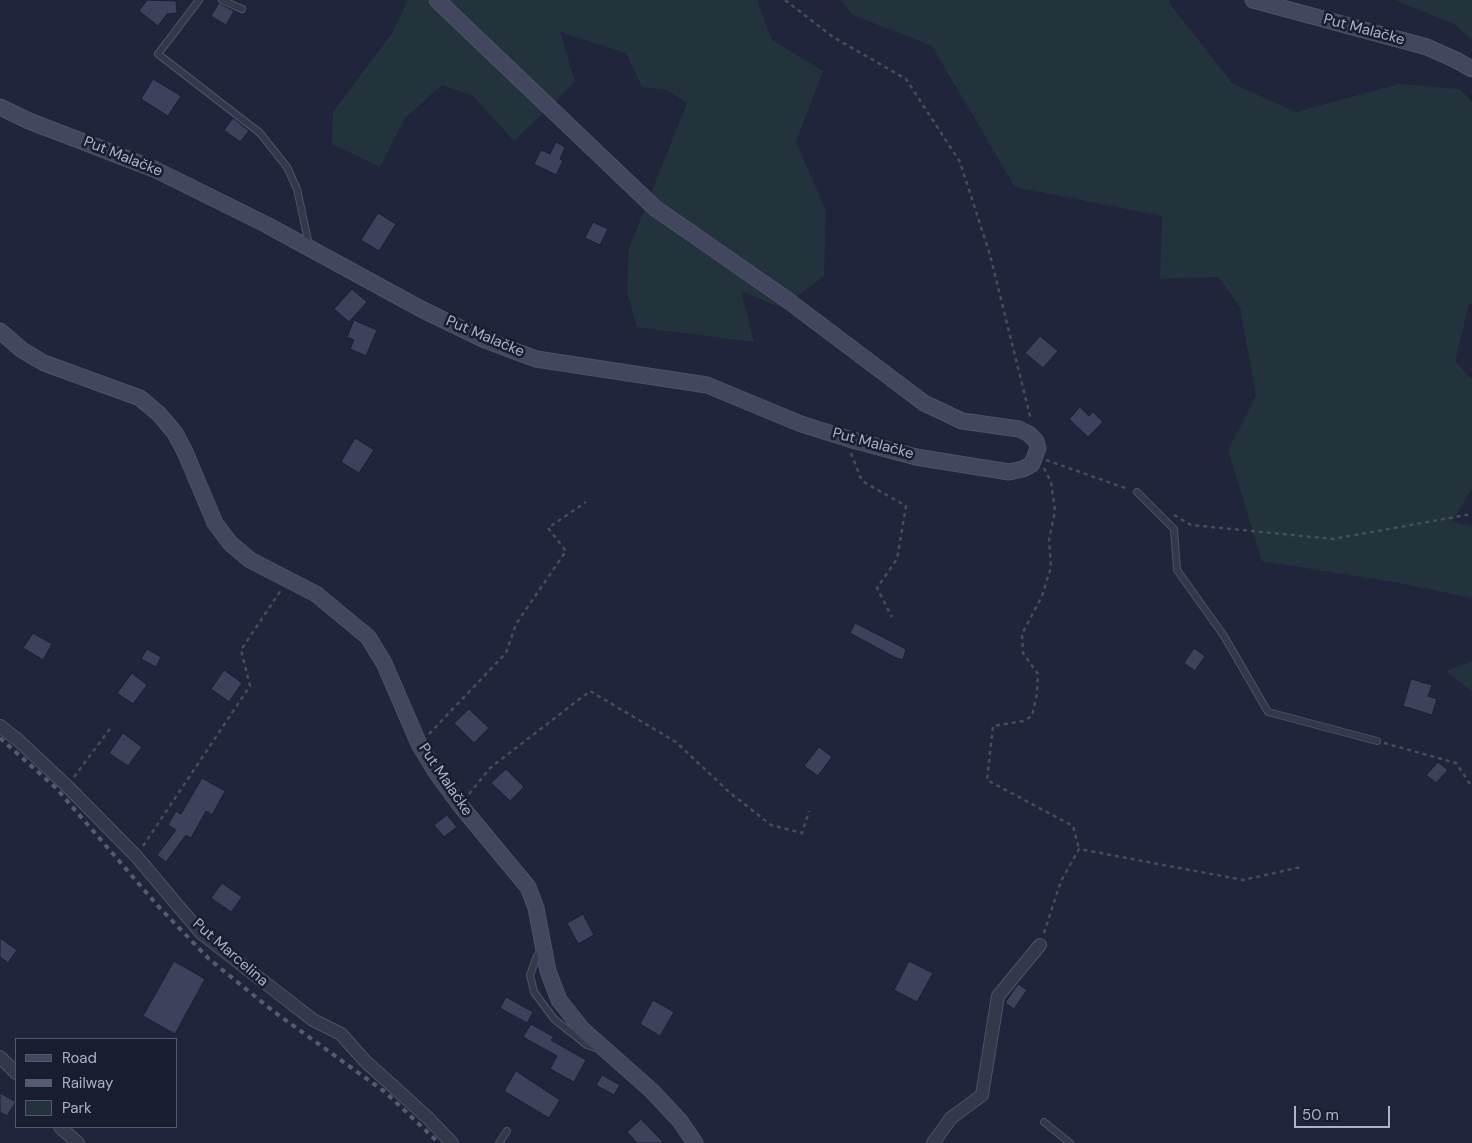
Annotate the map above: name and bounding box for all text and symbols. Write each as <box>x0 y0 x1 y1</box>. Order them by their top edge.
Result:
street label: Put Malačke <box>1321 10 1407 50</box>
street label: Put Malačke <box>81 133 165 181</box>
street label: Put Malačke <box>443 312 527 362</box>
street label: Put Malačke <box>830 424 916 464</box>
street label: Put Malačke <box>414 740 476 820</box>
street label: Put Marcelina <box>189 915 271 991</box>
legend <box>15 1038 178 1128</box>
text: Road <box>62 1048 97 1068</box>
text: Railway <box>62 1073 113 1093</box>
scale bar <box>1297 1096 1393 1128</box>
text: Park <box>62 1098 92 1118</box>
text: 50 m <box>1302 1105 1339 1125</box>

